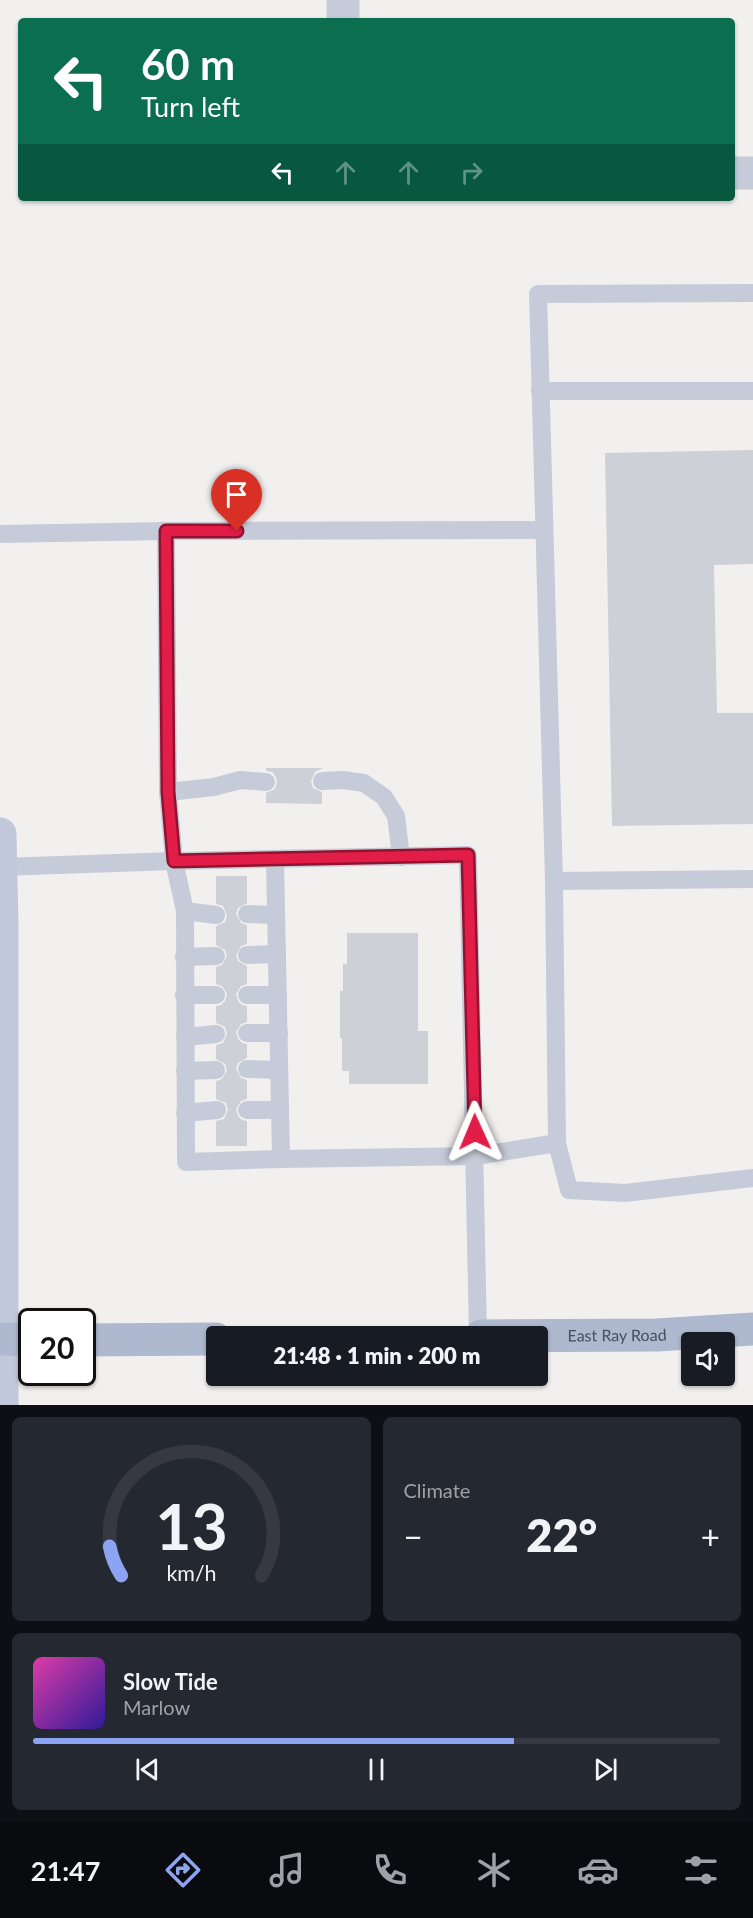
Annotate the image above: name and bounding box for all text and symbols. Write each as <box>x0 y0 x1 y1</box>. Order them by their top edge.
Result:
text: 60 m <box>141 39 235 89</box>
icon: left <box>42 42 120 120</box>
text: Turn left <box>141 90 240 123</box>
icon: left <box>266 156 299 189</box>
icon: ahead <box>329 156 362 189</box>
icon: ahead <box>392 156 425 189</box>
icon: right <box>455 156 488 189</box>
pin <box>211 469 262 531</box>
icon: arrive <box>220 478 253 511</box>
position arrow <box>443 1100 507 1164</box>
speed limit sign: 20 <box>18 1308 96 1386</box>
street label: East Ray Road <box>567 1324 667 1345</box>
map controls <box>681 1332 735 1386</box>
button: sound <box>681 1332 735 1386</box>
text: 21:48 · 1 min · 200 m <box>274 1342 480 1369</box>
text: Climate <box>404 1478 470 1502</box>
text: 13 <box>155 1488 227 1563</box>
text: 22° <box>526 1508 597 1562</box>
text: − <box>404 1516 423 1556</box>
text: + <box>701 1516 720 1556</box>
text: km/h <box>166 1560 216 1586</box>
text: Slow Tide <box>123 1668 218 1695</box>
text: Marlow <box>123 1695 190 1719</box>
icon: previous <box>131 1753 164 1786</box>
icon: pause <box>360 1753 393 1786</box>
icon: next <box>589 1753 622 1786</box>
icon: directions <box>162 1849 204 1891</box>
icon: music <box>266 1849 308 1891</box>
icon: phone <box>369 1849 411 1891</box>
icon: climate <box>473 1849 515 1891</box>
icon: car <box>577 1849 619 1891</box>
icon: filters <box>680 1849 722 1891</box>
text: 21:47 <box>31 1854 100 1887</box>

